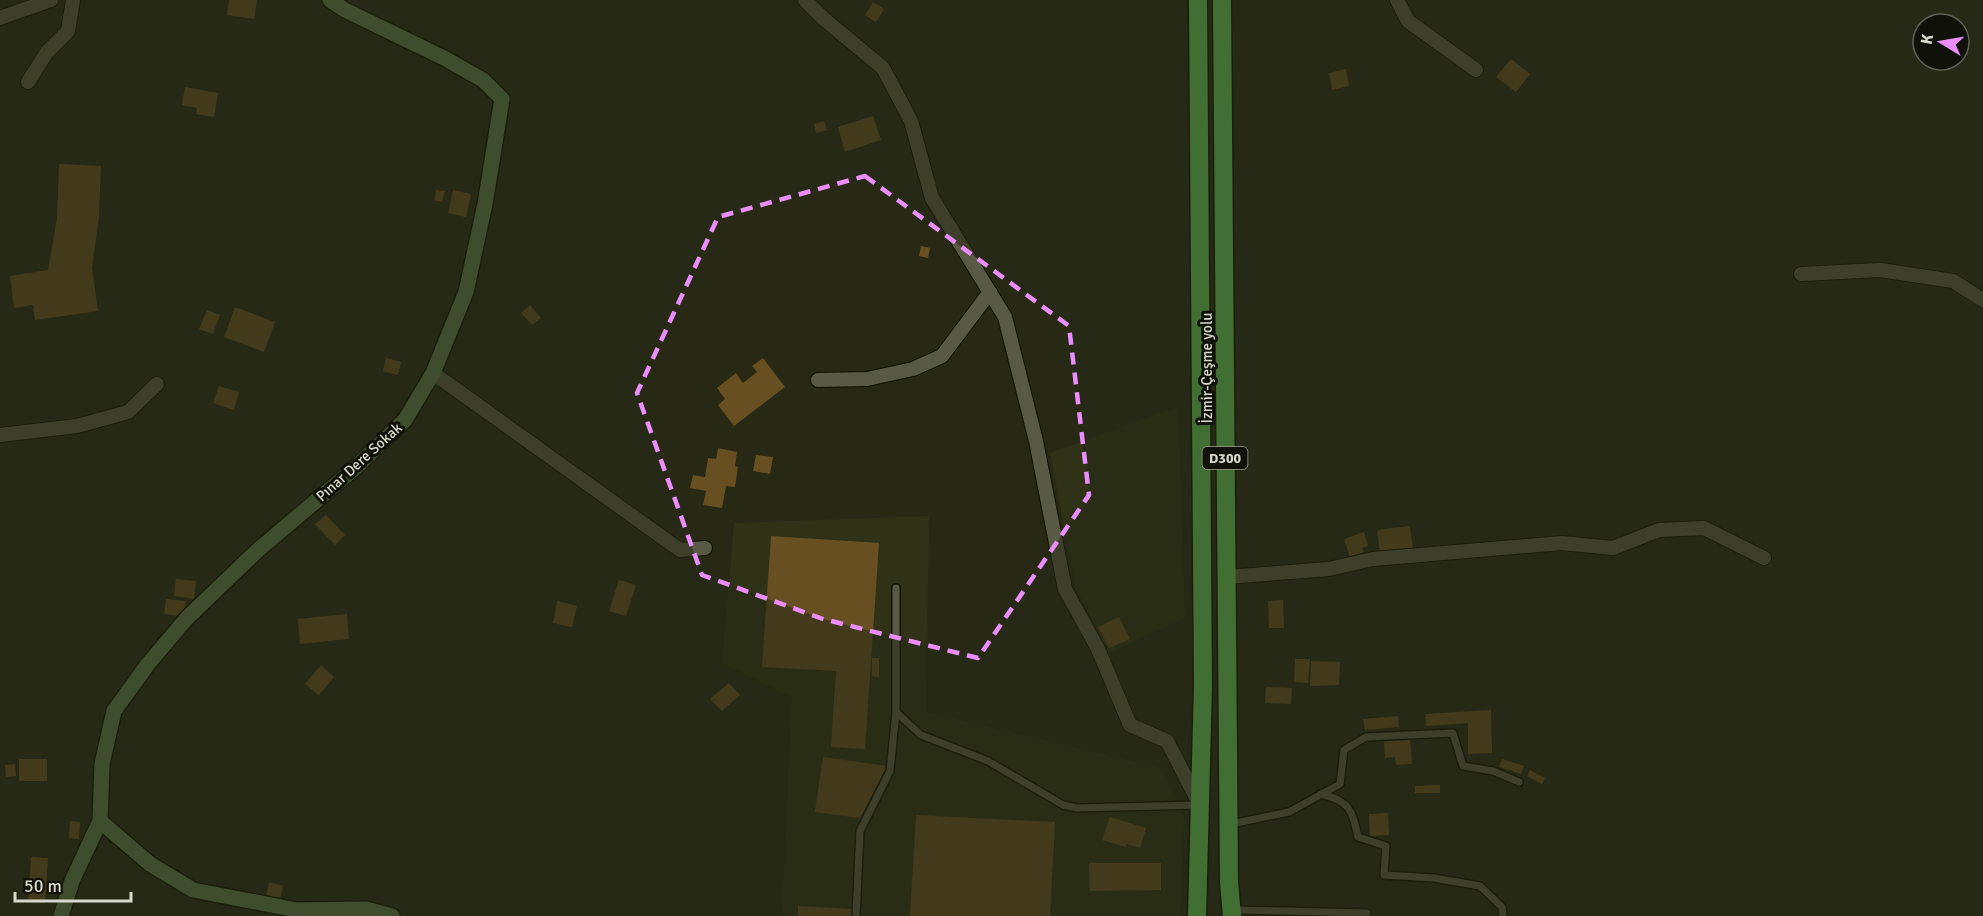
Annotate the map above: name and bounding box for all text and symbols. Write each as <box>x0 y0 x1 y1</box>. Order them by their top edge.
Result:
north arrow <box>1911 12 1971 72</box>
text: K <box>1916 32 1938 46</box>
street label: İzmir-Çeşme yolu <box>1198 313 1216 423</box>
street label: Pınar Dere Sokak <box>312 418 406 505</box>
road number: D300 <box>1202 447 1248 469</box>
scale bar <box>15 865 130 903</box>
text: 50 m <box>24 875 62 897</box>

